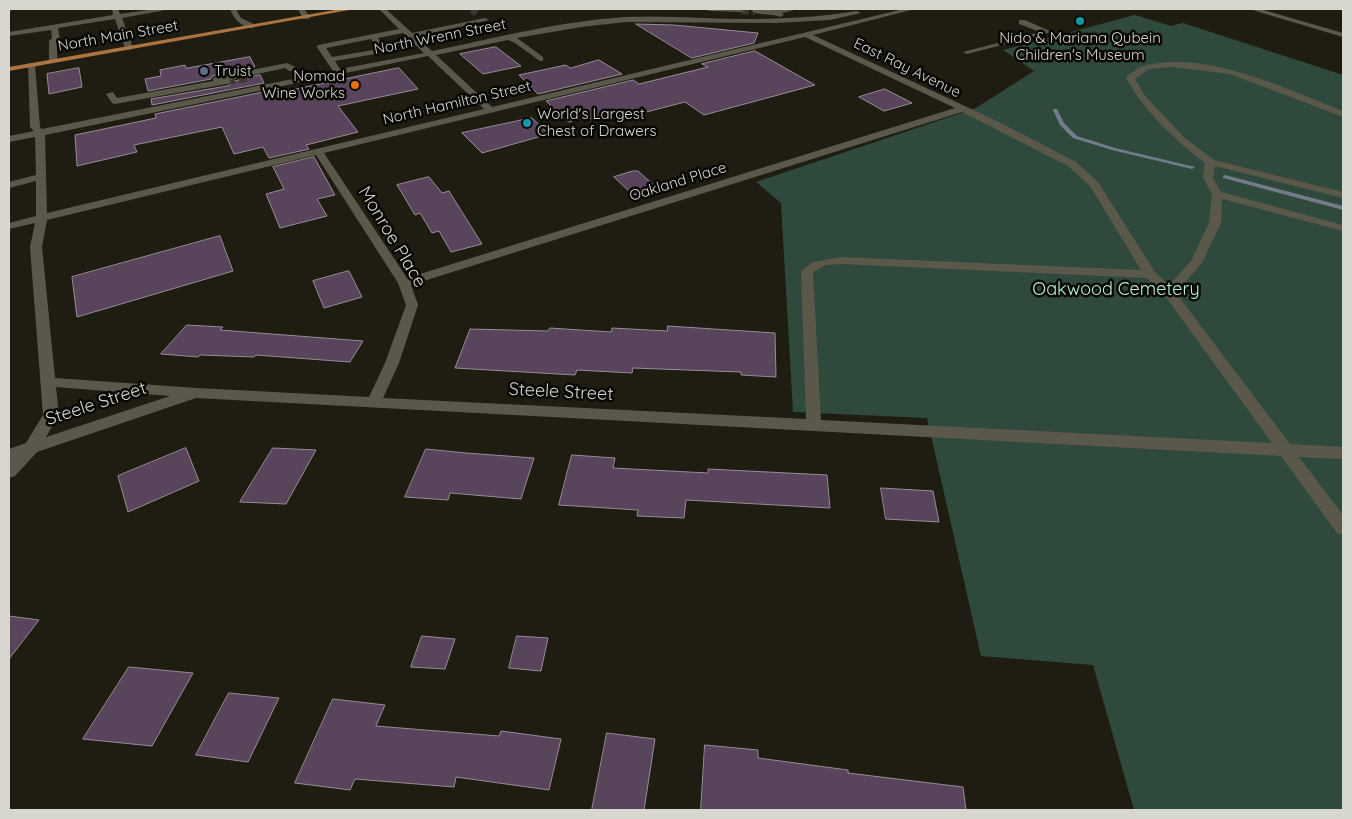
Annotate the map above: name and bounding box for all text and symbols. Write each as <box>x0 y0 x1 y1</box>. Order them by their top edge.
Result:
street label: North Wrenn Street <box>372 15 508 59</box>
marker: Nido & Mariana Qubein Children's Museum <box>1074 15 1086 27</box>
street label: North Main Street <box>56 17 180 55</box>
place label: Nido & Mariana Qubein Children's Museum <box>999 29 1161 64</box>
street label: East Ray Avenue <box>851 34 963 102</box>
place label: Truist <box>214 62 252 80</box>
marker: Truist <box>198 65 210 77</box>
place label: Nomad Wine Works <box>262 67 345 102</box>
street label: North Hamilton Street <box>381 77 533 129</box>
marker: Nomad Wine Works <box>349 79 361 91</box>
place label: World's Largest Chest of Drawers <box>537 105 657 140</box>
marker: World's Largest Chest of Drawers <box>521 117 533 129</box>
street label: Oakland Place <box>627 159 729 205</box>
street label: Monroe Place <box>353 183 431 291</box>
park label: Oakwood Cemetery <box>1032 279 1200 301</box>
street label: Steele Street <box>43 378 149 430</box>
street label: Steele Street <box>508 378 614 406</box>

